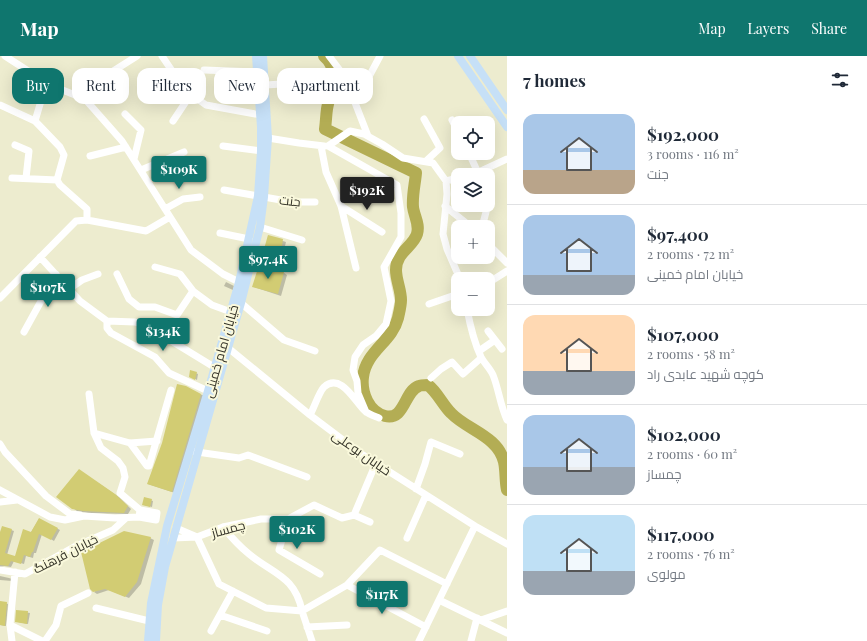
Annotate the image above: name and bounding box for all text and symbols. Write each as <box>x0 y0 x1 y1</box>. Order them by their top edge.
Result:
text: Map <box>20 15 59 41</box>
text: Map <box>698 19 726 38</box>
text: Layers <box>748 19 789 38</box>
text: Share <box>811 19 847 38</box>
chip: Buy <box>12 68 64 104</box>
chip: Rent <box>72 68 129 104</box>
chip: Filters <box>137 68 206 104</box>
chip: New <box>214 68 269 104</box>
chip: Apartment <box>277 68 373 104</box>
text: 7 homes <box>523 69 586 91</box>
icon: filters <box>829 69 851 91</box>
map controls <box>451 116 495 316</box>
button: locate <box>451 116 495 160</box>
text: $192,000 <box>647 123 719 145</box>
icon: home <box>555 130 603 178</box>
text: 3 rooms · 116 m² <box>647 145 739 162</box>
pin: $109K <box>151 156 207 190</box>
text: $109K <box>160 160 198 177</box>
text: جنت <box>647 165 669 182</box>
button: layers <box>451 168 495 212</box>
pin: $192K <box>339 177 395 211</box>
text: $192K <box>349 181 385 198</box>
street label: جنت <box>278 190 302 210</box>
button: + <box>451 220 495 264</box>
text: $97,400 <box>647 223 709 245</box>
icon: home <box>555 231 603 279</box>
text: 2 rooms · 72 m² <box>647 245 734 262</box>
pin: $97.4K <box>235 246 301 280</box>
text: $97.4K <box>248 250 288 267</box>
text: خیابان امام خمینی <box>647 265 743 282</box>
button: − <box>451 272 495 316</box>
pin: $107K <box>20 274 76 308</box>
text: $107K <box>30 278 66 295</box>
street label: خیابان امام خمینی <box>199 302 243 400</box>
pin: $134K <box>135 318 191 352</box>
text: $134K <box>146 322 180 339</box>
text: $107,000 <box>647 323 719 345</box>
icon: home <box>555 331 603 379</box>
text: 2 rooms · 58 m² <box>647 345 735 362</box>
text: کوچه شهید عابدی راد <box>647 365 764 382</box>
text: $102,000 <box>647 423 721 445</box>
street label: خیابان بوعلی <box>329 425 395 479</box>
icon: home <box>555 431 603 479</box>
text: 2 rooms · 60 m² <box>647 445 737 462</box>
text: چمساز <box>647 465 681 482</box>
street label: چمساز <box>208 515 247 543</box>
pin: $102K <box>269 516 325 550</box>
text: $102K <box>279 520 315 537</box>
text: $117,000 <box>647 523 714 545</box>
street label: خیابان فرهنگ <box>30 529 100 577</box>
icon: home <box>555 531 603 579</box>
text: 2 rooms · 76 m² <box>647 545 735 562</box>
text: مولوی <box>647 565 686 582</box>
pin: $117K <box>354 581 410 615</box>
text: $117K <box>366 585 398 602</box>

